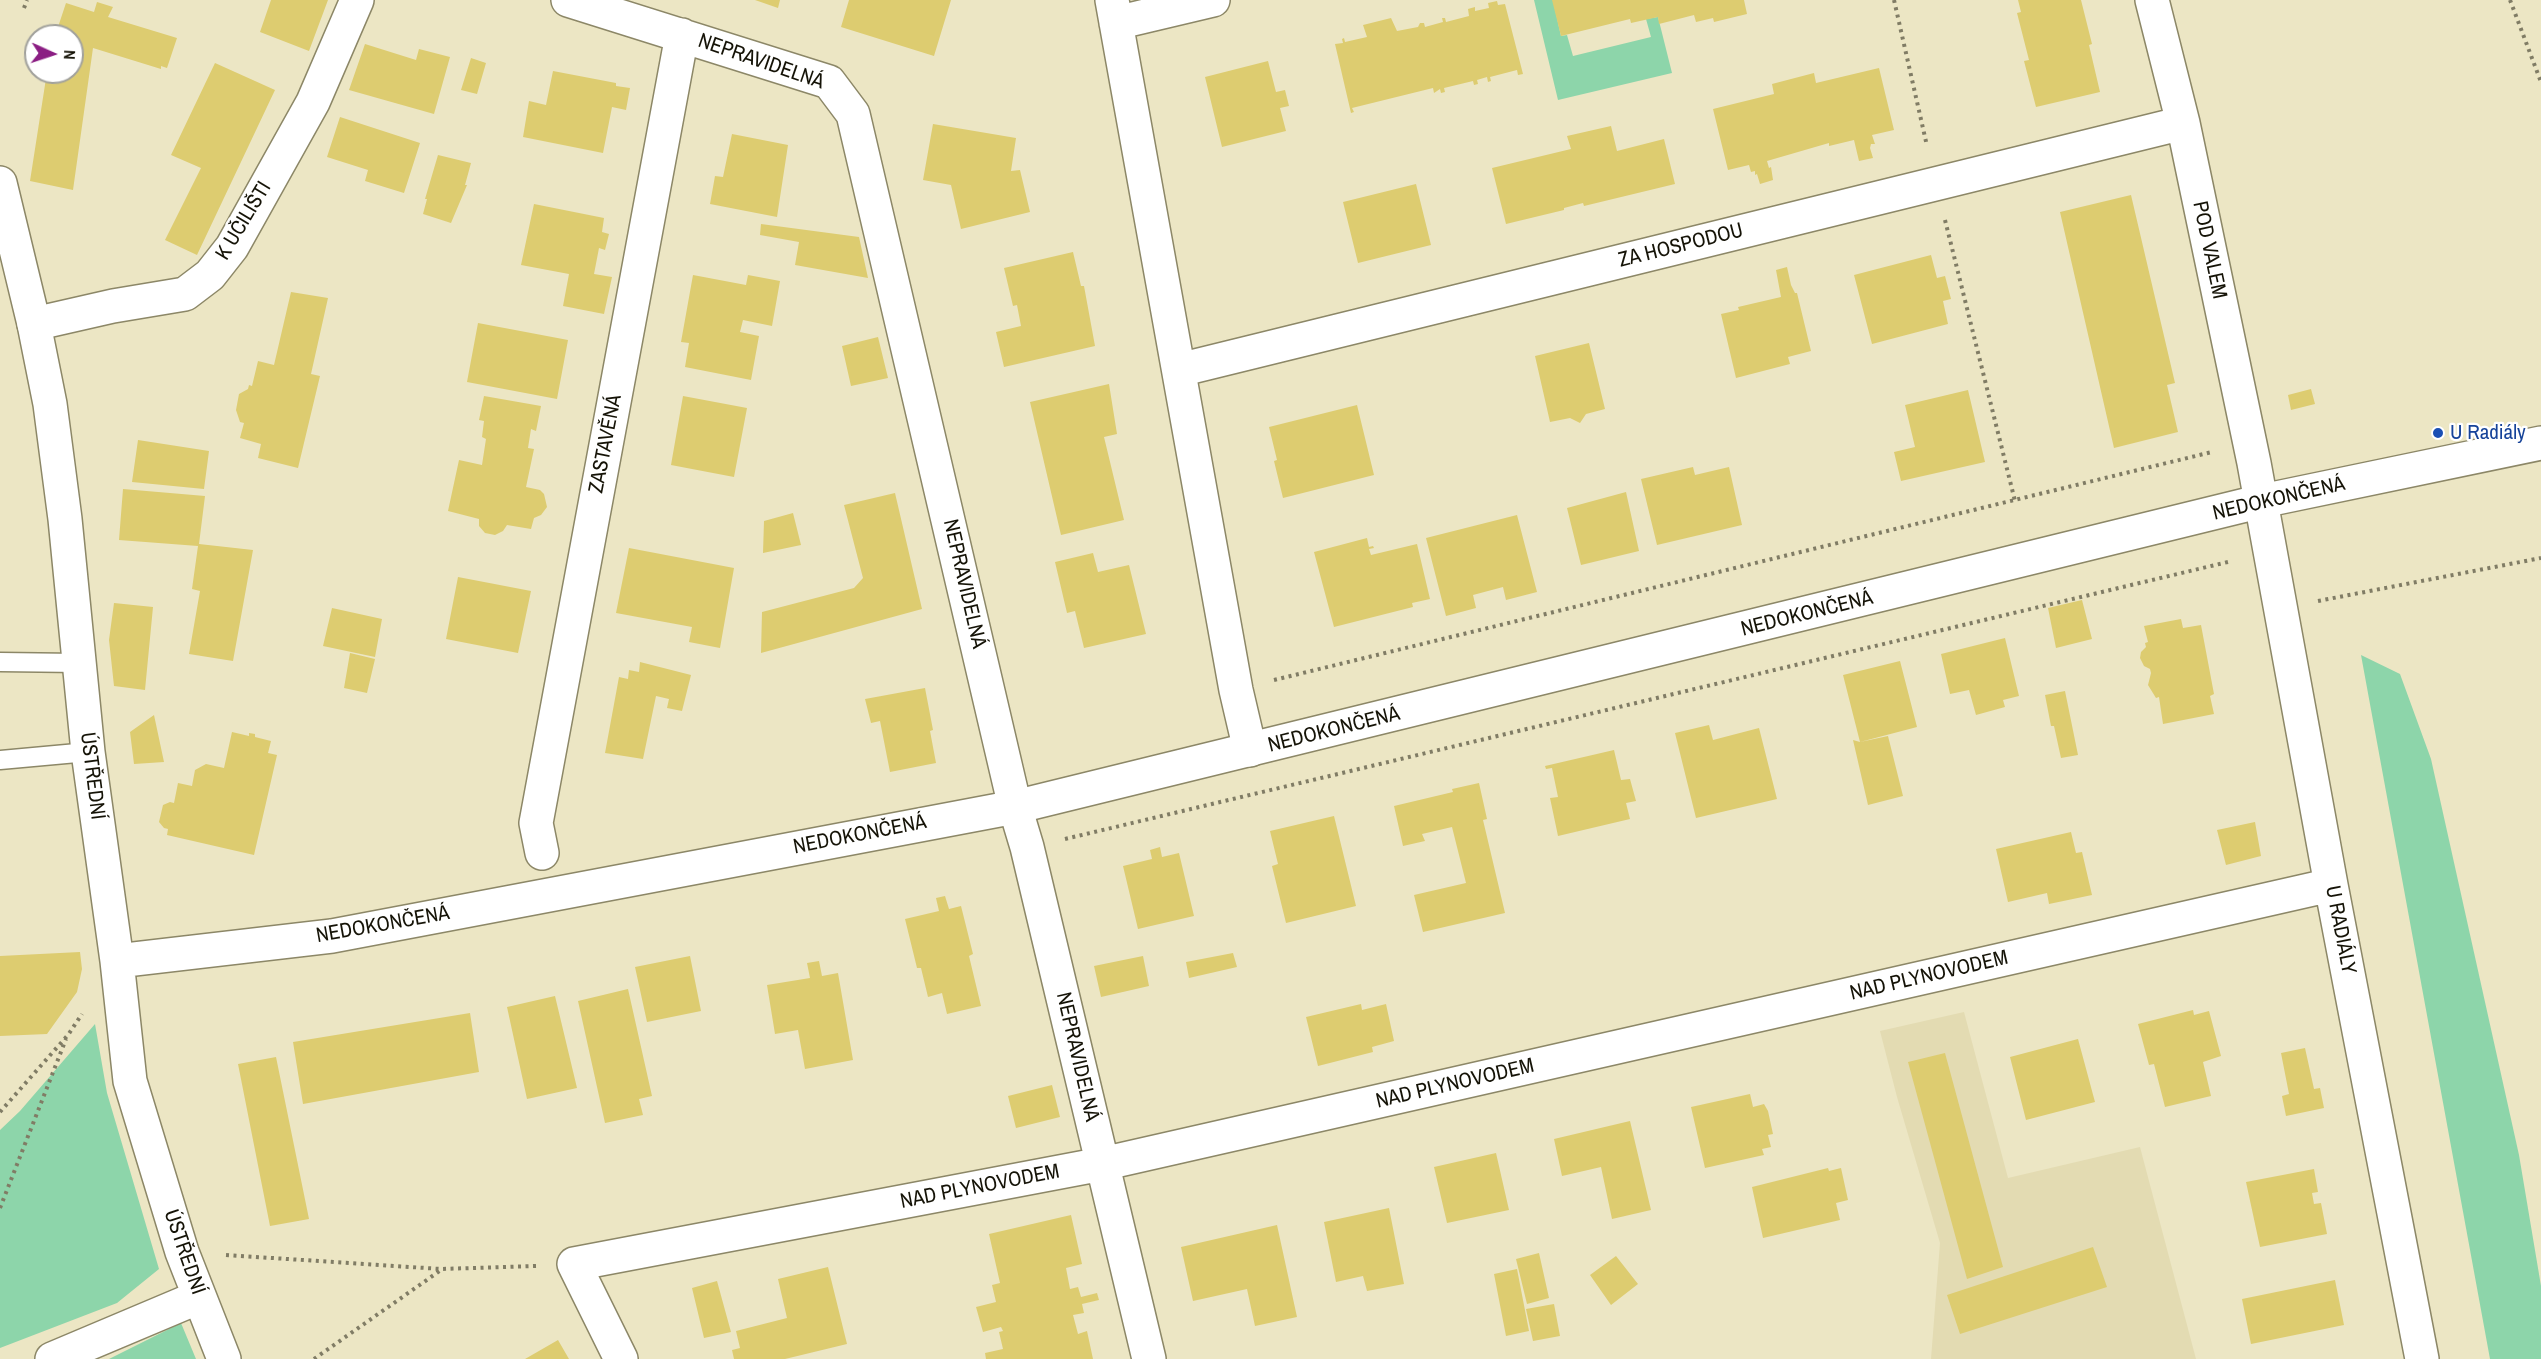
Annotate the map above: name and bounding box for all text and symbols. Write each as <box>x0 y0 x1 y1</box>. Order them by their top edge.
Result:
north arrow <box>24 24 84 84</box>
street label: NEPRAVIDELNÁ <box>695 29 827 95</box>
text: N <box>59 50 81 60</box>
street label: K UČILIŠTI <box>211 177 277 265</box>
street label: POD VALEM <box>2186 199 2232 301</box>
street label: ZA HOSPODOU <box>1616 218 1746 274</box>
street label: ZASTAVĚNÁ <box>584 393 628 495</box>
place label: U Radiály <box>2450 420 2526 446</box>
marker: U Radiály <box>2431 426 2445 440</box>
street label: NEDOKONČENÁ <box>2210 472 2348 526</box>
street label: NEPRAVIDELNÁ <box>937 517 991 651</box>
street label: NEDOKONČENÁ <box>1739 585 1875 643</box>
street label: NEDOKONČENÁ <box>1266 701 1402 759</box>
street label: ÚSTŘEDNÍ <box>74 731 110 821</box>
street label: NEDOKONČENÁ <box>791 810 929 860</box>
street label: U RADIÁLY <box>2319 884 2361 976</box>
street label: NEDOKONČENÁ <box>314 901 452 949</box>
street label: NAD PLYNOVODEM <box>1848 946 2010 1006</box>
street label: NEPRAVIDELNÁ <box>1050 990 1104 1124</box>
street label: NAD PLYNOVODEM <box>1374 1054 1536 1114</box>
street label: NAD PLYNOVODEM <box>898 1159 1062 1215</box>
street label: ÚSTŘEDNÍ <box>158 1206 210 1298</box>

